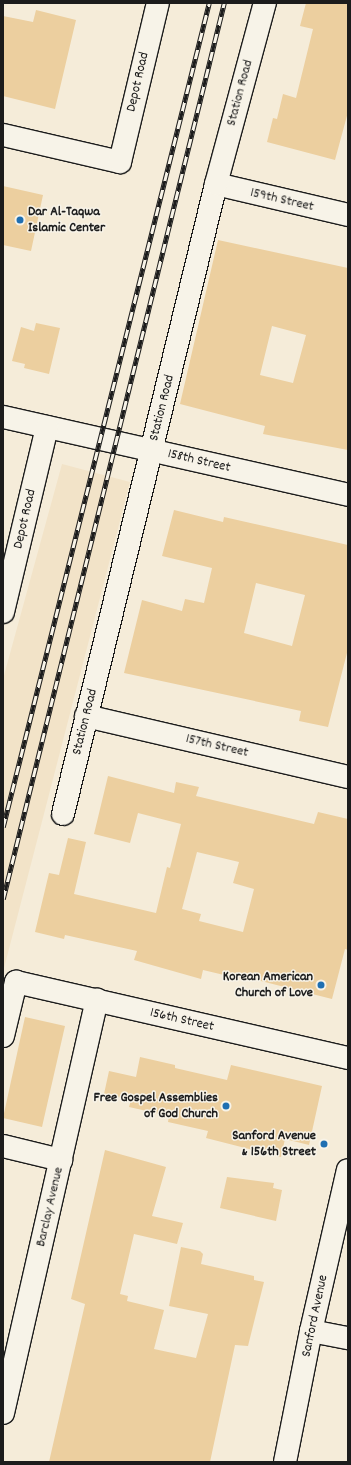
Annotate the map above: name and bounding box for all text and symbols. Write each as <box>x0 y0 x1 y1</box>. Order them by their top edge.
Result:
street label: Depot Road <box>123 51 153 113</box>
street label: Station Road <box>223 58 257 128</box>
street label: 159th Street <box>249 185 315 215</box>
place label: Dar Al-Taqwa Islamic Center <box>28 204 105 236</box>
marker: Dar Al-Taqwa Islamic Center <box>15 215 25 225</box>
street label: Station Road <box>146 373 178 443</box>
street label: 158th Street <box>166 446 232 476</box>
street label: Depot Road <box>10 488 40 550</box>
street label: Station Road <box>69 687 101 757</box>
street label: 157th Street <box>184 731 250 761</box>
place label: Korean American Church of Love <box>223 969 313 1002</box>
marker: Korean American Church of Love <box>316 980 326 990</box>
street label: 156th Street <box>148 1004 216 1036</box>
place label: Free Gospel Assemblies of God Church <box>93 1090 218 1122</box>
marker: Free Gospel Assemblies of God Church <box>221 1101 231 1111</box>
place label: Sanford Avenue & 156th Street <box>232 1128 316 1160</box>
marker: Sanford Avenue & 156th Street <box>319 1139 329 1149</box>
street label: Barclay Avenue <box>33 1166 67 1248</box>
street label: Sanford Avenue <box>298 1273 332 1359</box>

